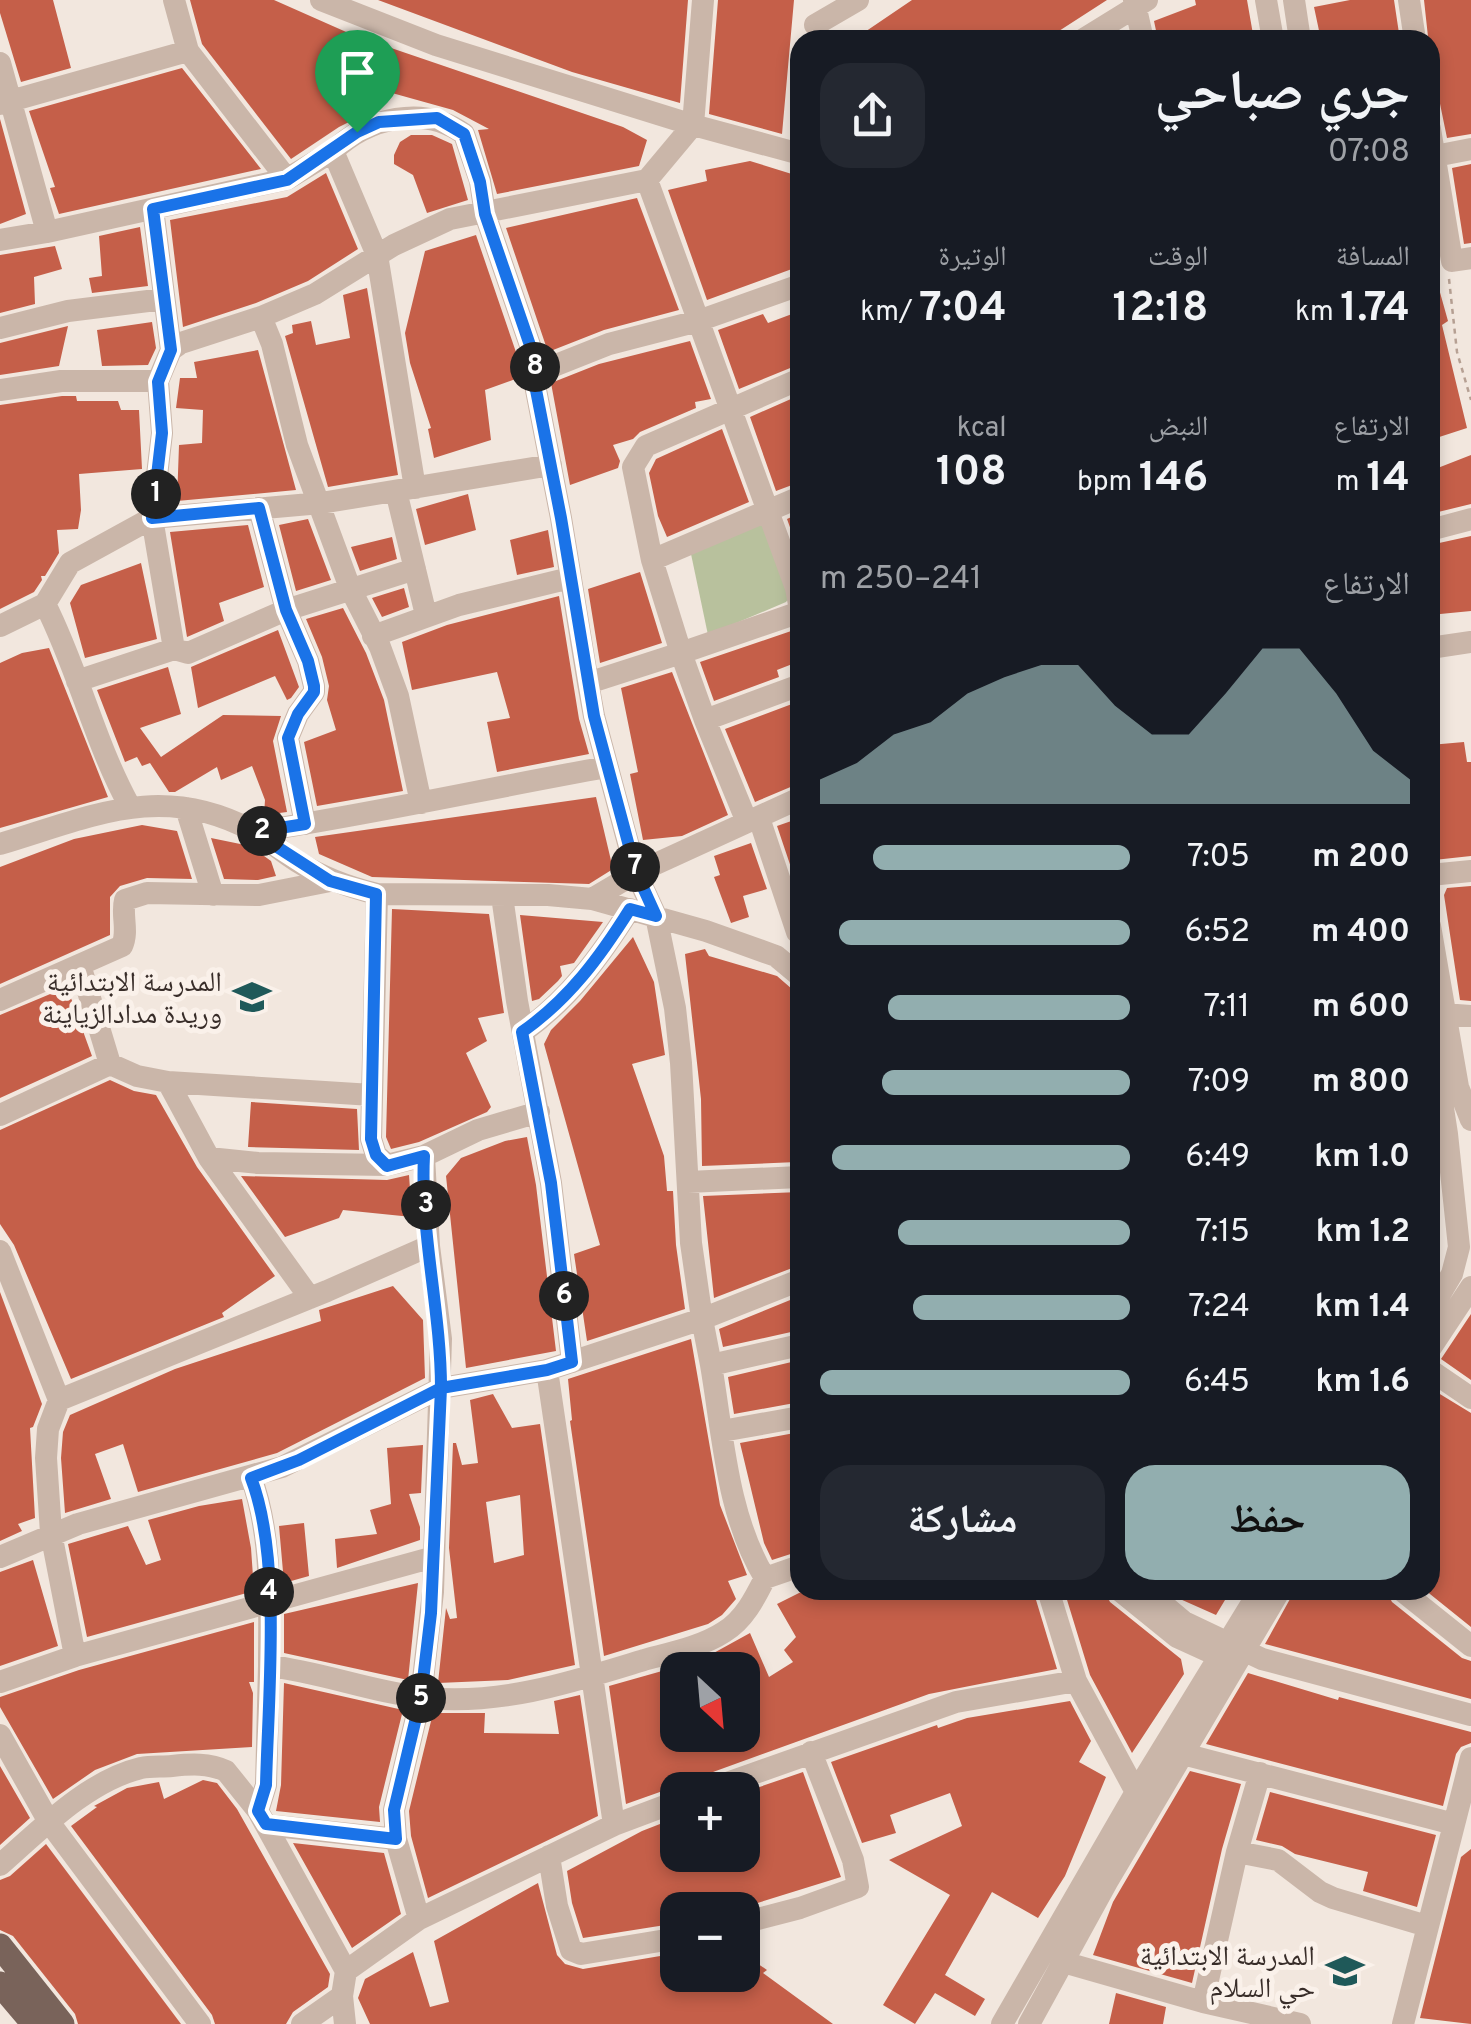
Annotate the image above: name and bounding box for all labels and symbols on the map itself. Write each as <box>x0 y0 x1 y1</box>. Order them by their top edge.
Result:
pin <box>315 30 400 133</box>
pin: 8 <box>510 342 560 392</box>
pin: 1 <box>131 469 181 519</box>
pin: 2 <box>237 806 287 856</box>
pin: 7 <box>610 842 660 892</box>
place label: المدرسة الابتدائية وريدة مدادالزياينة <box>42 966 222 1034</box>
school or university icon: المدرسة الابتدائية وريدة مدادالزياينة <box>231 976 273 1018</box>
pin: 3 <box>401 1180 451 1230</box>
pin: 6 <box>539 1271 589 1321</box>
pin: 4 <box>244 1567 294 1617</box>
north arrow <box>660 1652 760 1752</box>
pin: 5 <box>396 1673 446 1723</box>
place label: المدرسة الابتدائية حي السلام <box>1140 1940 1315 2010</box>
school or university icon: المدرسة الابتدائية حي السلام <box>1324 1950 1366 1992</box>

